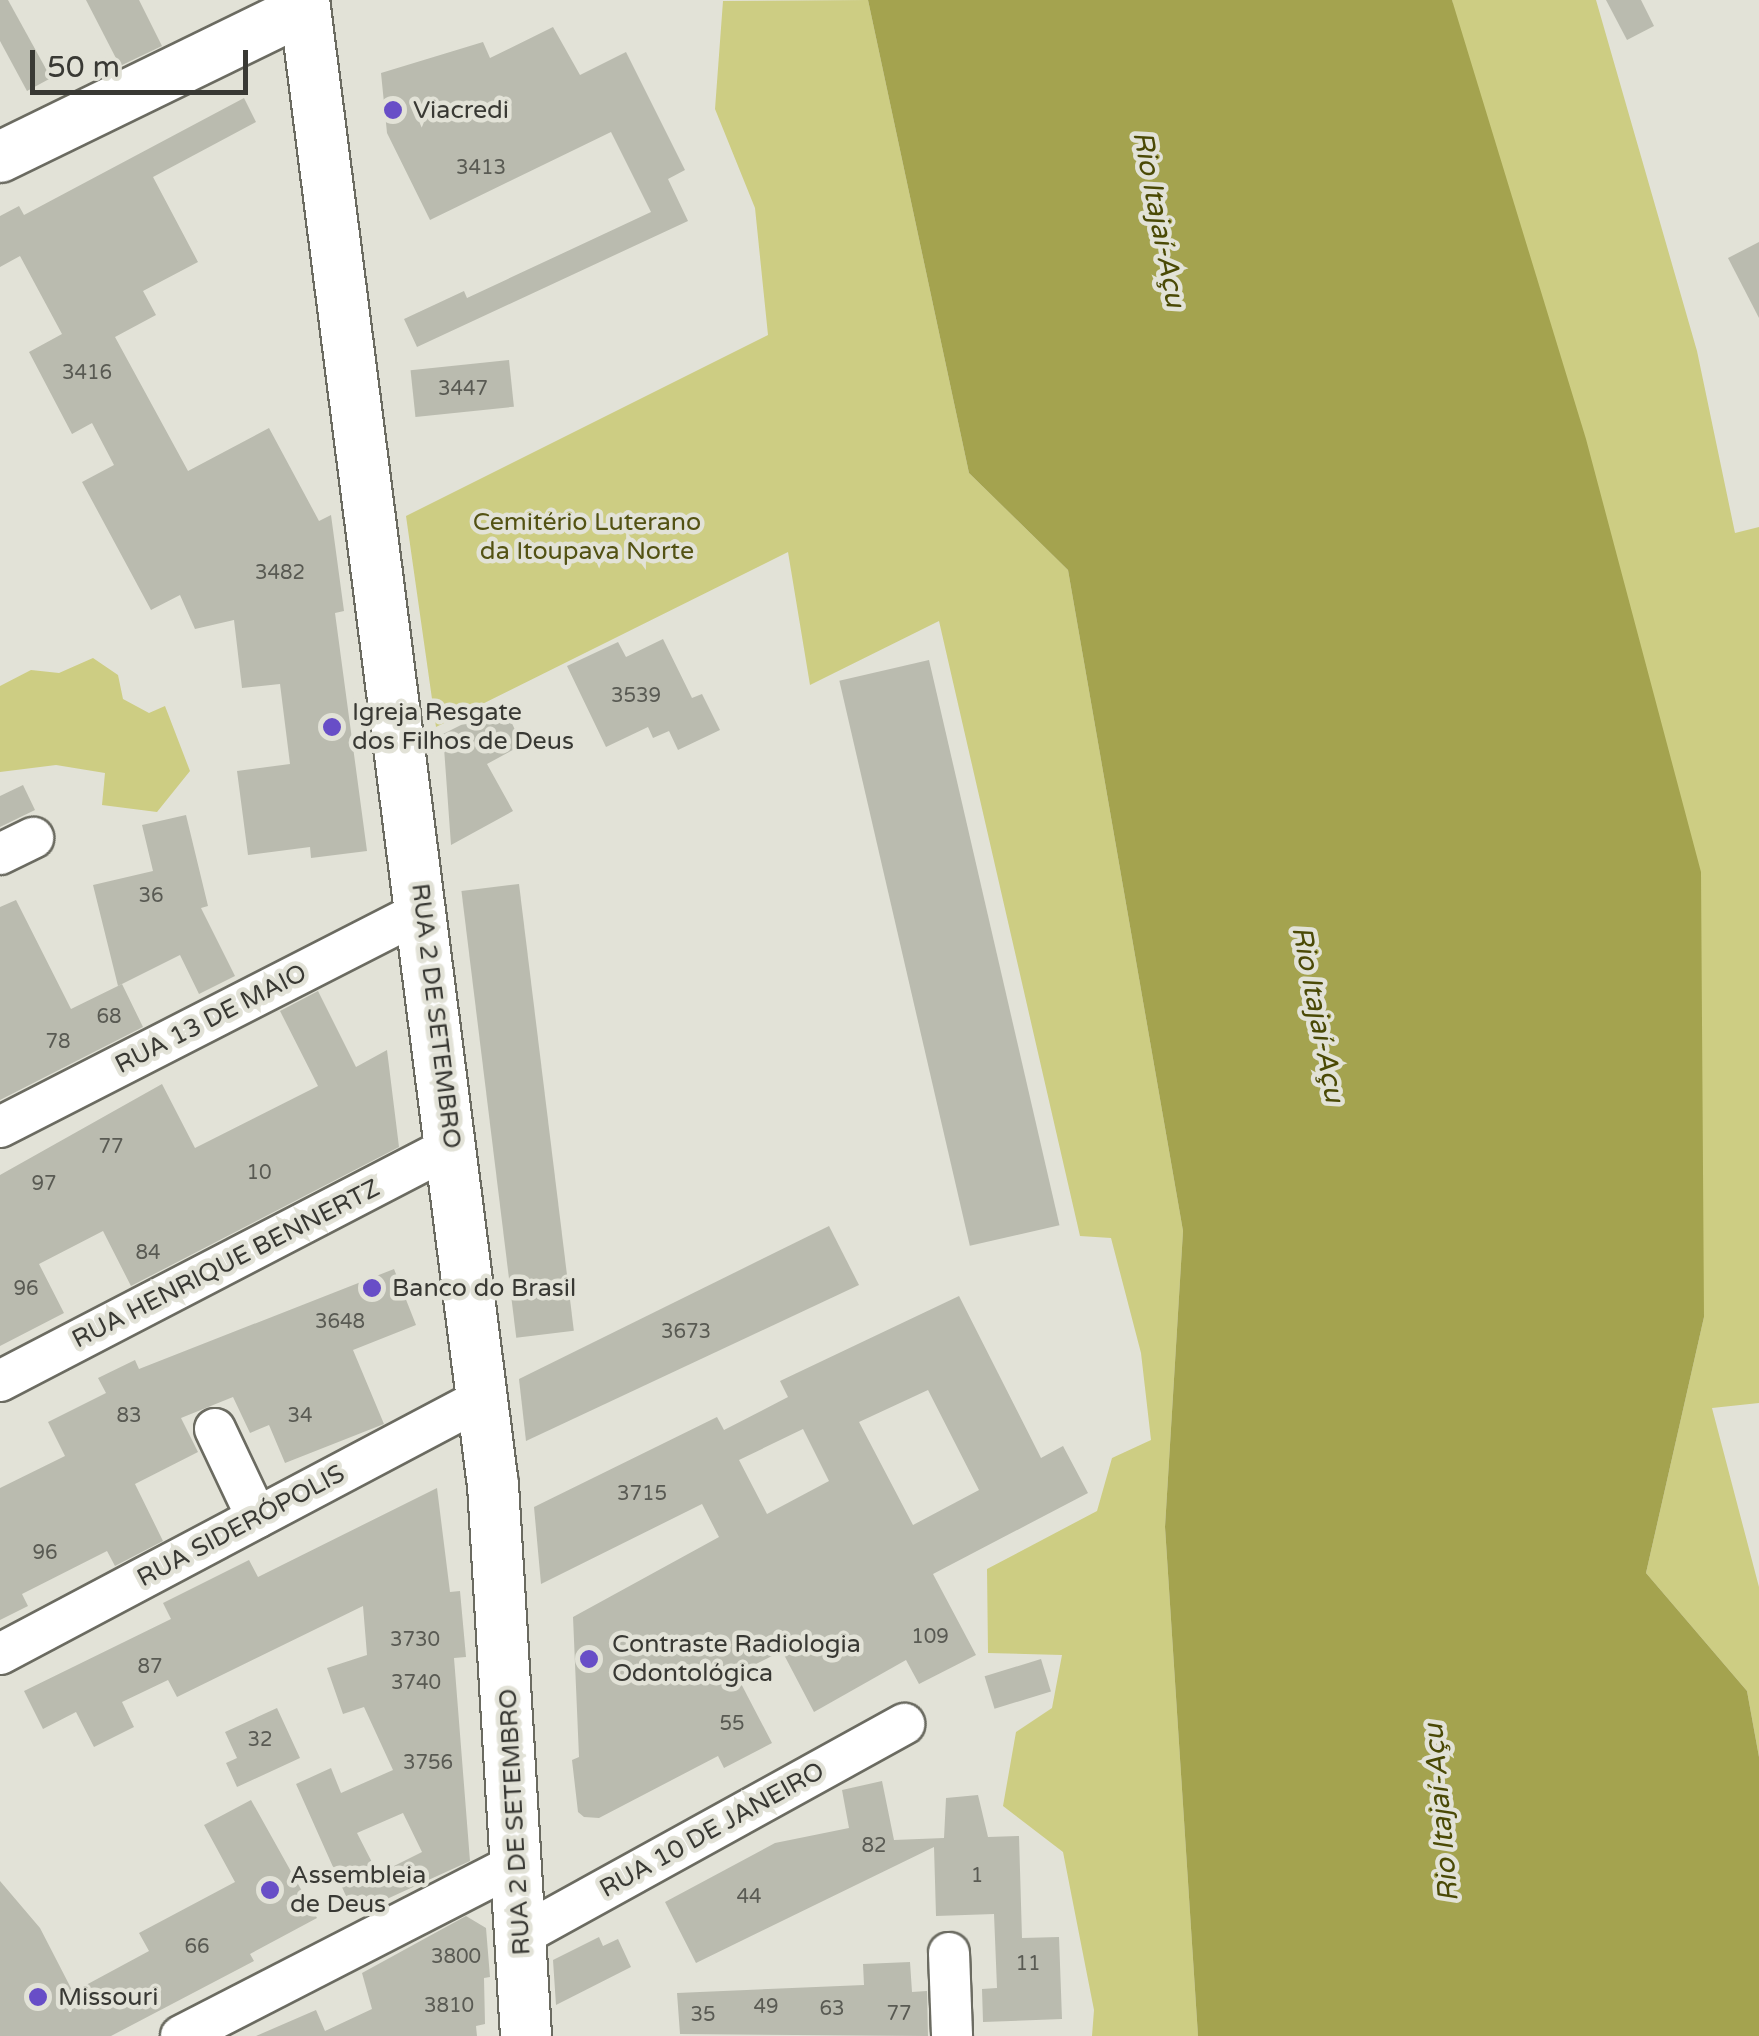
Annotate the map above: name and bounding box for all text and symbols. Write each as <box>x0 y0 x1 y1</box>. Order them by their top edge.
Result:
scale bar <box>35 30 252 92</box>
text: 50 m <box>47 49 120 86</box>
place label: Viacredi <box>413 95 509 125</box>
marker: Viacredi <box>382 99 404 121</box>
water label: Rio Itajaí-Açu <box>1125 128 1193 310</box>
house number: 3413 <box>456 156 506 180</box>
house number: 3416 <box>62 361 112 385</box>
house number: 3447 <box>438 377 488 401</box>
park label: Cemitério Luterano da Itoupava Norte <box>473 508 701 567</box>
house number: 3482 <box>255 561 305 585</box>
house number: 3539 <box>611 684 661 708</box>
place label: Igreja Resgate dos Filhos de Deus <box>352 698 574 757</box>
marker: Igreja Resgate dos Filhos de Deus <box>321 716 343 738</box>
street label: RUA 2 DE SETEMBRO <box>405 882 467 1150</box>
house number: 36 <box>138 884 164 908</box>
water label: Rio Itajaí-Açu <box>1284 923 1352 1105</box>
street label: RUA 13 DE MAIO <box>110 958 312 1080</box>
house number: 68 <box>96 1005 122 1029</box>
house number: 78 <box>45 1030 71 1054</box>
house number: 77 <box>98 1135 124 1159</box>
house number: 10 <box>246 1161 272 1185</box>
house number: 97 <box>31 1172 57 1196</box>
street label: RUA HENRIQUE BENNERTZ <box>67 1173 385 1355</box>
house number: 84 <box>135 1241 161 1265</box>
place label: Banco do Brasil <box>392 1273 576 1303</box>
house number: 96 <box>13 1277 39 1301</box>
marker: Banco do Brasil <box>361 1277 383 1299</box>
house number: 3648 <box>315 1310 365 1334</box>
house number: 3673 <box>661 1320 711 1344</box>
house number: 83 <box>116 1404 142 1428</box>
house number: 34 <box>287 1404 313 1428</box>
street label: RUA SIDERÓPOLIS <box>132 1459 350 1593</box>
house number: 3715 <box>617 1482 667 1506</box>
house number: 96 <box>32 1541 58 1565</box>
house number: 109 <box>911 1625 949 1649</box>
house number: 3730 <box>390 1628 440 1652</box>
place label: Contraste Radiologia Odontológica <box>612 1630 861 1689</box>
marker: Contraste Radiologia Odontológica <box>576 1646 602 1672</box>
house number: 87 <box>137 1655 163 1679</box>
house number: 3740 <box>391 1671 441 1695</box>
street label: RUA 2 DE SETEMBRO <box>493 1688 537 1956</box>
house number: 55 <box>719 1712 745 1736</box>
water label: Rio Itajaí-Açu <box>1416 1723 1466 1903</box>
house number: 32 <box>247 1728 273 1752</box>
house number: 3756 <box>403 1751 453 1775</box>
street label: RUA 10 DE JANEIRO <box>594 1756 830 1904</box>
house number: 82 <box>861 1834 887 1858</box>
place label: Assembleia de Deus <box>290 1861 426 1920</box>
house number: 1 <box>971 1864 983 1888</box>
marker: Assembleia de Deus <box>259 1879 281 1901</box>
house number: 44 <box>736 1885 762 1909</box>
house number: 66 <box>184 1935 210 1959</box>
house number: 3800 <box>431 1945 481 1969</box>
house number: 11 <box>1015 1952 1041 1976</box>
place label: Missouri <box>58 1982 158 2012</box>
marker: Missouri <box>27 1986 49 2008</box>
house number: 3810 <box>424 1994 474 2018</box>
house number: 49 <box>753 1995 779 2019</box>
house number: 63 <box>819 1997 845 2021</box>
house number: 77 <box>886 2002 912 2026</box>
house number: 35 <box>690 2003 716 2027</box>

